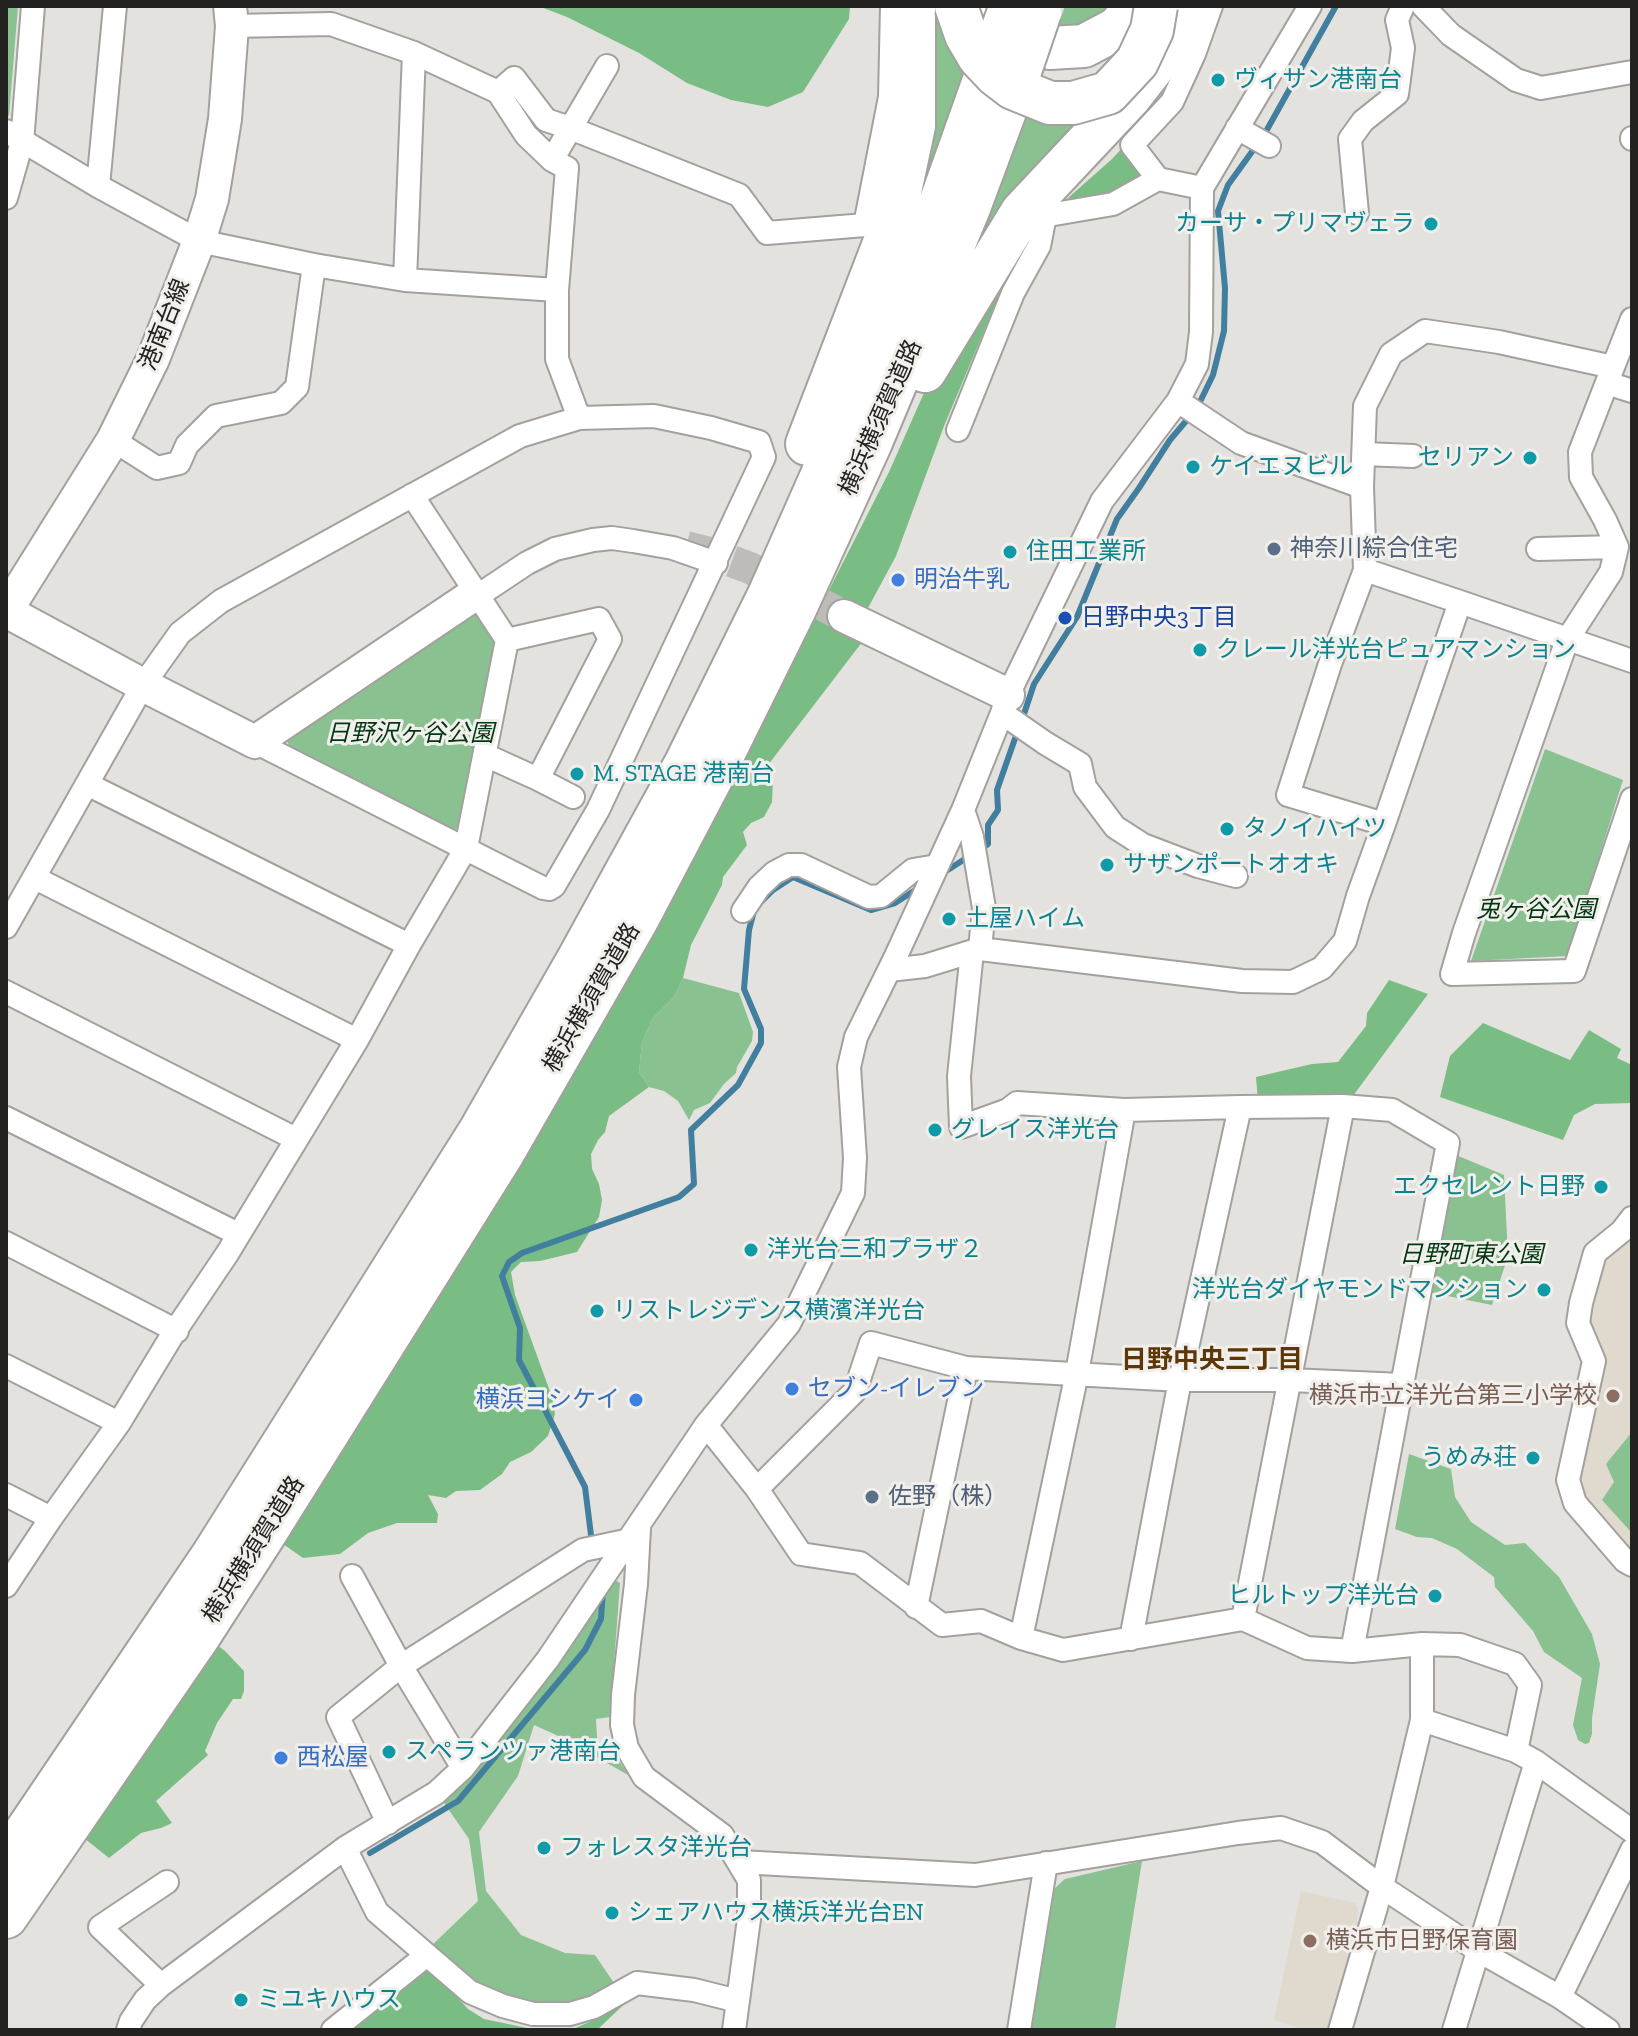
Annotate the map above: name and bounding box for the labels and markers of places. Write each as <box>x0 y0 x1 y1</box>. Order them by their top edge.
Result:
place label: ヴィサン港南台 <box>1234 66 1402 94</box>
marker: ヴィサン港南台 <box>1209 71 1227 89</box>
place label: カーサ・プリマヴェラ <box>1175 210 1415 238</box>
marker: カーサ・プリマヴェラ <box>1422 215 1440 233</box>
place label: セリアン <box>1418 444 1514 472</box>
marker: セリアン <box>1521 449 1539 467</box>
place label: ケイエヌビル <box>1209 453 1353 481</box>
marker: ケイエヌビル <box>1184 458 1202 476</box>
place label: 神奈川綜合住宅 <box>1290 535 1458 563</box>
place label: 住田工業所 <box>1026 538 1146 566</box>
marker: 神奈川綜合住宅 <box>1265 540 1283 558</box>
marker: 住田工業所 <box>1001 543 1019 561</box>
place label: 明治牛乳 <box>914 566 1010 594</box>
marker: 明治牛乳 <box>889 571 907 589</box>
place label: 日野中央3丁目 <box>1081 604 1237 632</box>
marker: 日野中央3丁目 <box>1056 609 1074 627</box>
place label: クレール洋光台ピュアマンション <box>1216 636 1576 664</box>
marker: クレール洋光台ピュアマンション <box>1191 641 1209 659</box>
place label: M. STAGE 港南台 <box>593 760 774 788</box>
marker: M. STAGE 港南台 <box>568 765 586 783</box>
place label: タノイハイツ <box>1243 815 1387 843</box>
marker: タノイハイツ <box>1218 820 1236 838</box>
place label: サザンポートオオキ <box>1123 851 1339 879</box>
marker: サザンポートオオキ <box>1098 856 1116 874</box>
place label: 土屋ハイム <box>965 905 1085 933</box>
marker: 土屋ハイム <box>940 910 958 928</box>
place label: グレイス洋光台 <box>951 1116 1119 1144</box>
marker: グレイス洋光台 <box>926 1121 944 1139</box>
place label: エクセレント日野 <box>1393 1173 1585 1201</box>
marker: エクセレント日野 <box>1592 1178 1610 1196</box>
place label: 洋光台三和プラザ２ <box>767 1236 983 1264</box>
marker: 洋光台三和プラザ２ <box>742 1241 760 1259</box>
place label: 洋光台ダイヤモンドマンション <box>1192 1276 1528 1304</box>
marker: 洋光台ダイヤモンドマンション <box>1535 1281 1553 1299</box>
place label: リストレジデンス横濱洋光台 <box>613 1297 925 1325</box>
marker: リストレジデンス横濱洋光台 <box>588 1302 606 1320</box>
place label: セブン-イレブン <box>808 1375 984 1403</box>
marker: セブン-イレブン <box>783 1380 801 1398</box>
place label: 横浜市立洋光台第三小学校 <box>1309 1382 1597 1410</box>
place label: 横浜ヨシケイ <box>476 1386 620 1414</box>
marker: 横浜市立洋光台第三小学校 <box>1604 1387 1622 1405</box>
marker: 横浜ヨシケイ <box>627 1391 645 1409</box>
place label: うめみ荘 <box>1421 1444 1517 1472</box>
marker: うめみ荘 <box>1524 1449 1542 1467</box>
place label: 佐野（株） <box>888 1483 1008 1511</box>
marker: 佐野（株） <box>863 1488 881 1506</box>
place label: ヒルトップ洋光台 <box>1227 1582 1419 1610</box>
marker: ヒルトップ洋光台 <box>1426 1587 1444 1605</box>
place label: スペランツァ港南台 <box>405 1738 621 1766</box>
marker: スペランツァ港南台 <box>380 1743 398 1761</box>
place label: 西松屋 <box>297 1744 369 1772</box>
marker: 西松屋 <box>272 1749 290 1767</box>
place label: フォレスタ洋光台 <box>560 1834 752 1862</box>
marker: フォレスタ洋光台 <box>535 1839 553 1857</box>
place label: シェアハウス横浜洋光台EN <box>628 1899 924 1927</box>
marker: シェアハウス横浜洋光台EN <box>603 1904 621 1922</box>
place label: 横浜市日野保育園 <box>1326 1927 1518 1955</box>
marker: 横浜市日野保育園 <box>1301 1932 1319 1950</box>
place label: ミユキハウス <box>257 1986 401 2014</box>
marker: ミユキハウス <box>232 1991 250 2009</box>

